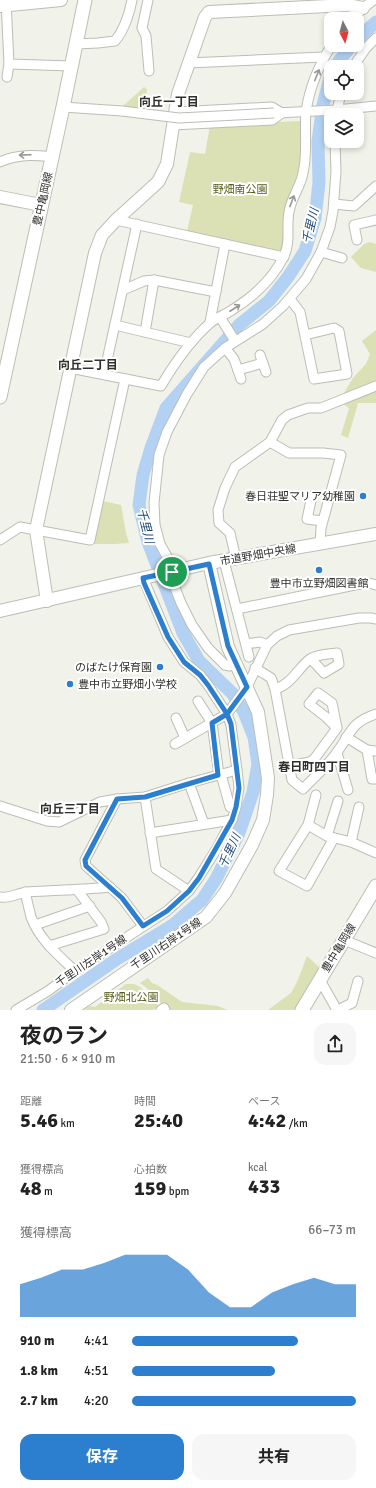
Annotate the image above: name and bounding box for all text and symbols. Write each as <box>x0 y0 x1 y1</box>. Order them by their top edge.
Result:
north arrow <box>324 12 364 52</box>
map controls <box>324 12 364 148</box>
button: locate <box>324 60 364 100</box>
one-way arrow <box>313 69 321 81</box>
district label: 向丘一丁目 <box>139 95 199 110</box>
button: layers <box>324 108 364 148</box>
one-way arrow <box>19 151 32 159</box>
street label: 豊中亀岡線 <box>30 171 56 227</box>
park label: 野畑南公園 <box>213 183 268 196</box>
one-way arrow <box>289 195 297 207</box>
water label: 千里川 <box>300 205 323 245</box>
one-way arrow <box>229 304 240 313</box>
district label: 向丘二丁目 <box>58 358 118 373</box>
place label: 春日荘聖マリア幼稚園 <box>245 490 355 503</box>
marker: 春日荘聖マリア幼稚園 <box>358 491 368 501</box>
water label: 千里川 <box>133 507 157 547</box>
street label: 市道野畑中央線 <box>219 542 297 568</box>
pin <box>155 555 189 589</box>
icon: arrive <box>161 561 183 583</box>
marker: 豊中市立野畑図書館 <box>314 565 324 575</box>
place label: 豊中市立野畑図書館 <box>270 577 369 590</box>
place label: のばたけ保育園 <box>75 661 152 674</box>
marker: のばたけ保育園 <box>155 662 165 672</box>
place label: 豊中市立野畑小学校 <box>78 678 177 691</box>
marker: 豊中市立野畑小学校 <box>65 679 75 689</box>
district label: 春日町四丁目 <box>278 760 350 775</box>
district label: 向丘三丁目 <box>40 802 100 817</box>
water label: 千里川 <box>216 830 245 870</box>
street label: 千里川右岸1号線 <box>128 915 204 973</box>
street label: 豊中亀岡線 <box>319 921 359 975</box>
street label: 千里川左岸1号線 <box>53 932 129 990</box>
park label: 野畑北公園 <box>104 991 159 1004</box>
text: 夜のラン <box>20 1022 108 1049</box>
button: share <box>314 1023 356 1065</box>
text: 21:50 · 6 × 910 m <box>20 1051 115 1067</box>
text: 距離 <box>20 1095 42 1108</box>
text: 時間 <box>134 1095 156 1108</box>
text: ペース <box>248 1095 280 1108</box>
text: 5.46 <box>20 1108 58 1133</box>
text: 25:40 <box>134 1108 183 1133</box>
text: 4:42 <box>248 1108 286 1133</box>
text: km <box>58 1117 75 1130</box>
text: /km <box>286 1117 308 1130</box>
text: kcal <box>248 1161 267 1174</box>
text: 獲得標高 <box>20 1163 64 1176</box>
text: 心拍数 <box>134 1163 167 1176</box>
text: 433 <box>248 1174 280 1199</box>
text: 48 <box>20 1176 42 1201</box>
text: 159 <box>134 1176 166 1201</box>
text: m <box>42 1185 53 1198</box>
text: bpm <box>166 1185 189 1198</box>
text: 66–73 m <box>308 1222 356 1238</box>
text: 獲得標高 <box>20 1225 72 1241</box>
text: 910 m <box>20 1333 54 1349</box>
text: 4:41 <box>84 1333 109 1349</box>
text: 1.8 km <box>20 1363 58 1379</box>
text: 4:51 <box>84 1363 109 1379</box>
text: 2.7 km <box>20 1393 58 1409</box>
text: 4:20 <box>84 1393 109 1409</box>
button: 保存 <box>20 1434 184 1480</box>
button: 共有 <box>192 1434 356 1480</box>

